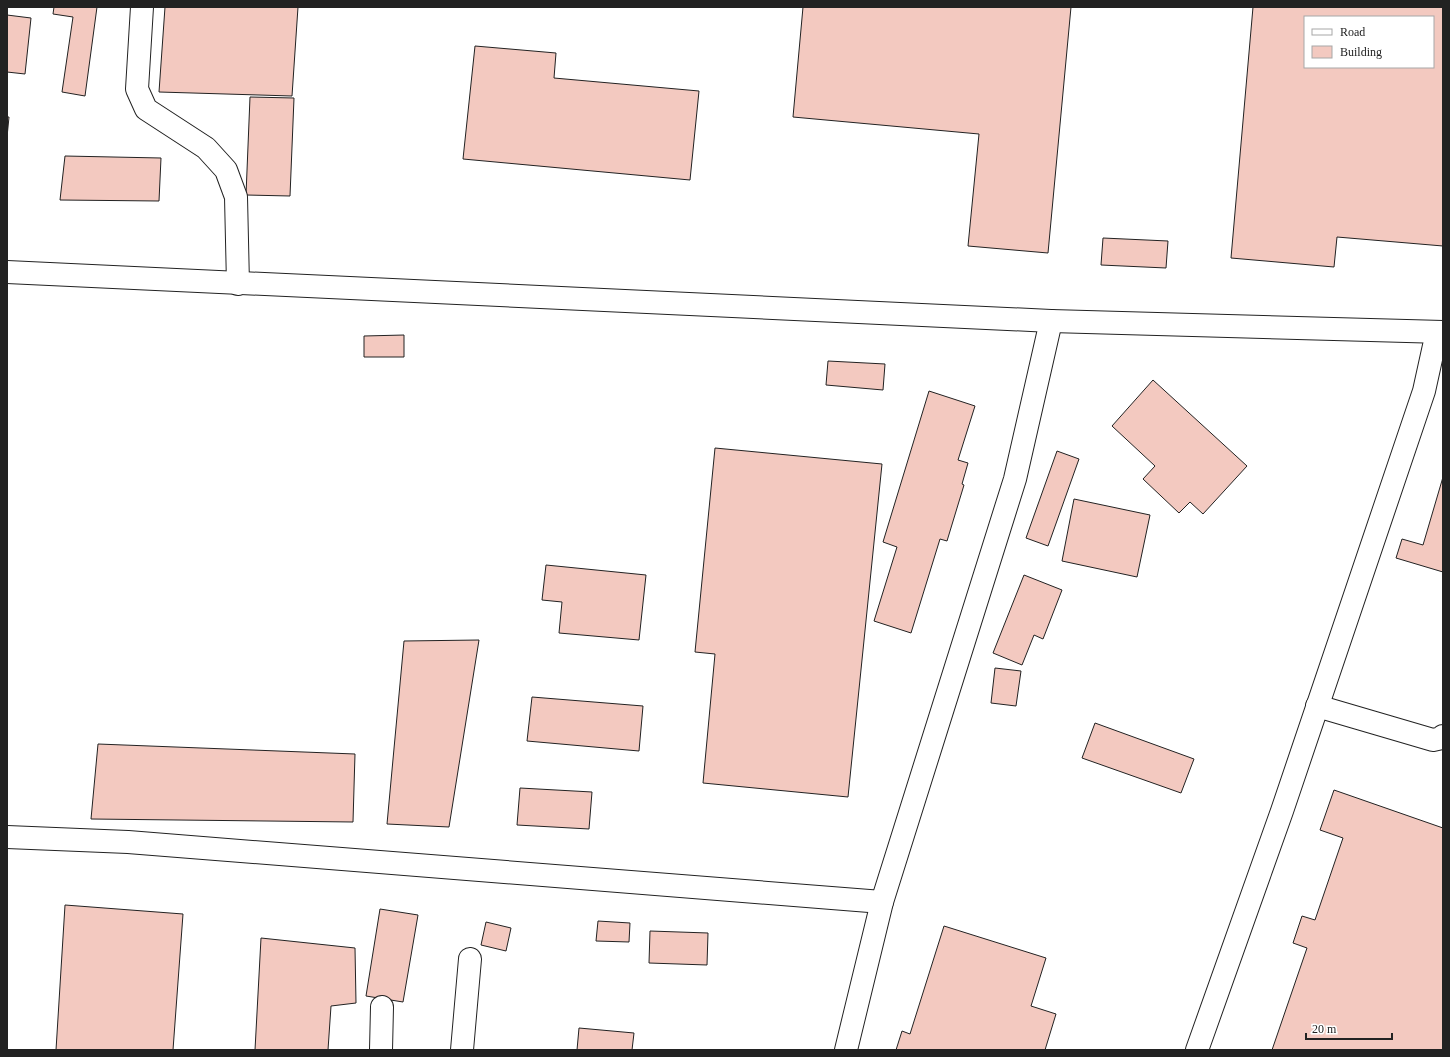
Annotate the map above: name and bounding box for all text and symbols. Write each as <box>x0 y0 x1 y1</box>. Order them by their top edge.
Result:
legend <box>1304 16 1434 68</box>
text: Road <box>1340 25 1365 39</box>
text: Building <box>1340 45 1382 59</box>
scale bar <box>1306 1015 1392 1041</box>
text: 20 m <box>1312 1022 1337 1036</box>

